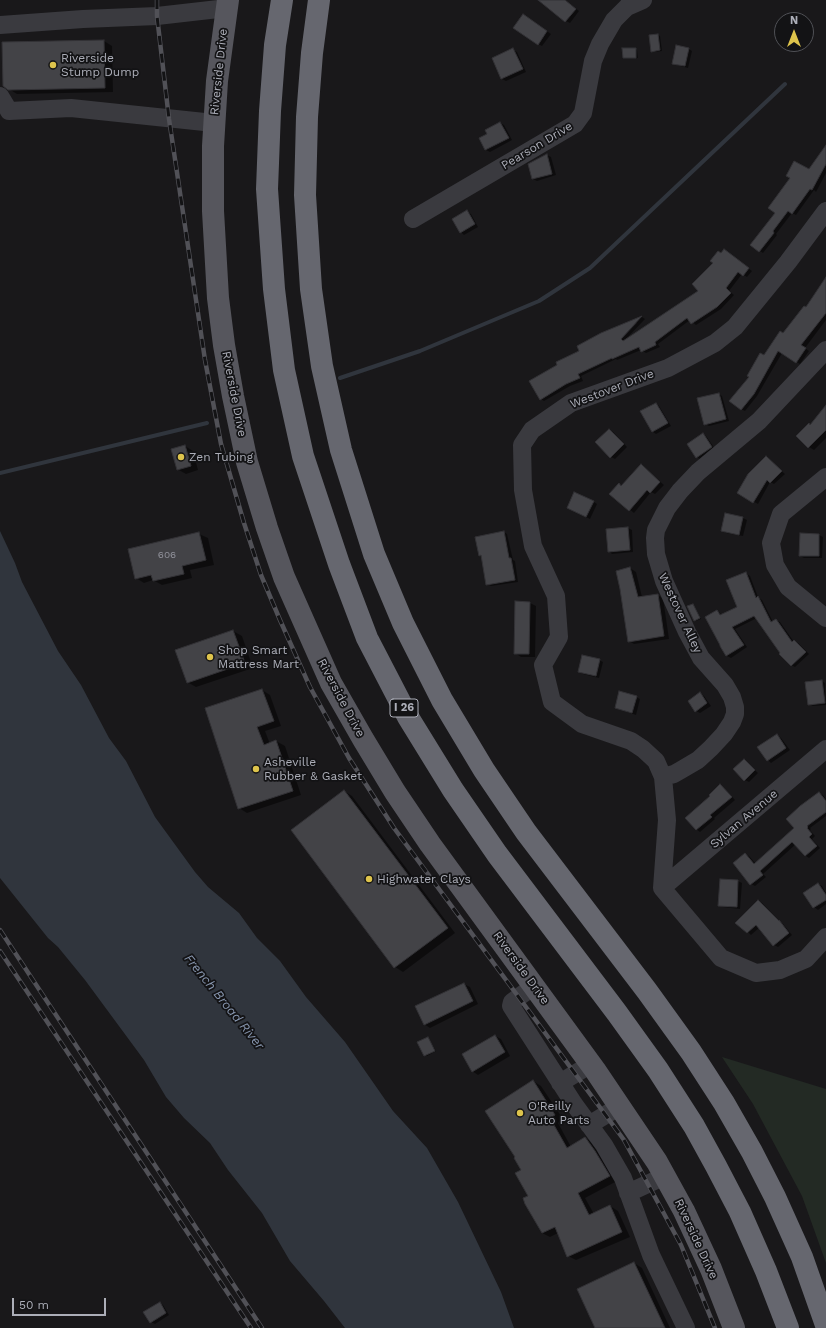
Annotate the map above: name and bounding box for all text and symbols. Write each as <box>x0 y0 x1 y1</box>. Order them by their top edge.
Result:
north arrow <box>774 12 814 52</box>
text: N <box>790 14 798 27</box>
street label: Riverside Drive <box>207 28 231 116</box>
place label: Riverside Stump Dump <box>61 51 139 79</box>
marker: Riverside Stump Dump <box>48 60 58 70</box>
street label: Pearson Drive <box>499 119 575 173</box>
street label: Riverside Drive <box>219 350 249 438</box>
street label: Westover Drive <box>568 366 656 412</box>
place label: Zen Tubing <box>189 450 253 464</box>
marker: Zen Tubing <box>176 452 186 462</box>
house number: 606 <box>158 549 176 561</box>
street label: Westover Alley <box>655 571 705 655</box>
place label: Shop Smart Mattress Mart <box>218 643 299 671</box>
marker: Shop Smart Mattress Mart <box>205 652 215 662</box>
street label: Riverside Drive <box>314 656 368 740</box>
road number: I 26 <box>390 699 418 717</box>
place label: Asheville Rubber & Gasket <box>264 755 362 783</box>
marker: Asheville Rubber & Gasket <box>251 764 261 774</box>
street label: Sylvan Avenue <box>707 787 781 851</box>
place label: Highwater Clays <box>377 872 471 886</box>
marker: Highwater Clays <box>364 874 374 884</box>
street label: Riverside Drive <box>490 929 552 1007</box>
water label: French Broad River <box>181 951 267 1053</box>
place label: O'Reilly Auto Parts <box>528 1099 590 1127</box>
marker: O'Reilly Auto Parts <box>515 1108 525 1118</box>
street label: Riverside Drive <box>671 1197 721 1281</box>
scale bar <box>14 1290 108 1316</box>
text: 50 m <box>19 1298 49 1312</box>

